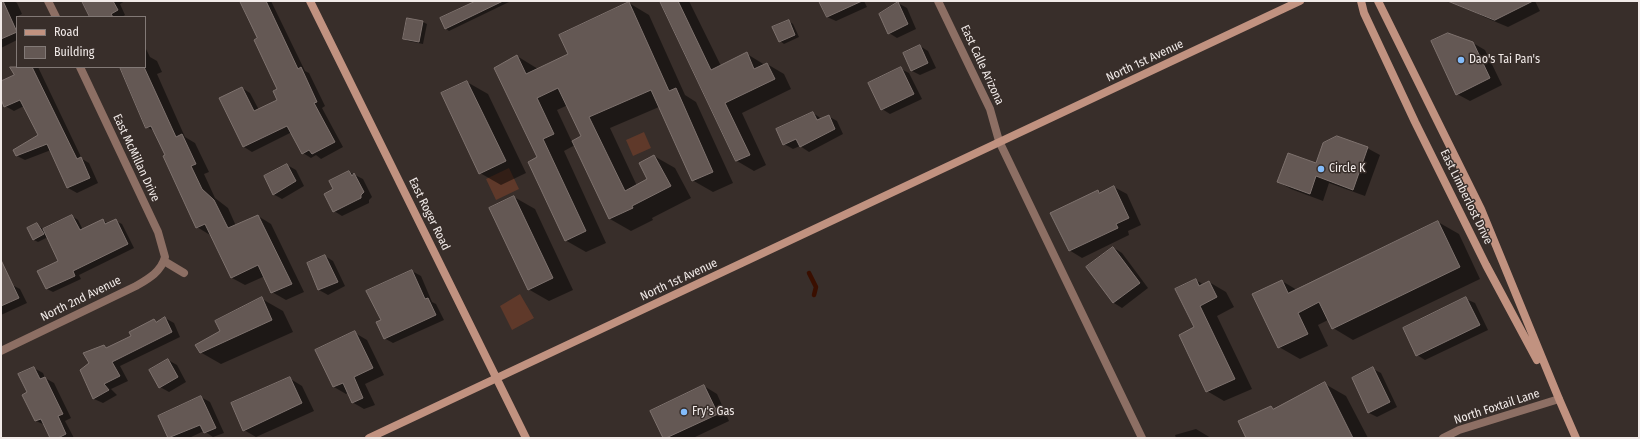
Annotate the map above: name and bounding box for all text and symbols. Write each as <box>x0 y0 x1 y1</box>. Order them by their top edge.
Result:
legend <box>16 16 146 68</box>
street label: East Calle Arizona <box>957 23 1007 107</box>
text: Road <box>54 25 79 39</box>
street label: North 1st Avenue <box>1104 37 1186 85</box>
text: Building <box>54 45 94 59</box>
place label: Dao's Tai Pan's <box>1469 53 1540 67</box>
marker: Dao's Tai Pan's <box>1456 55 1466 65</box>
street label: East McMillan Drive <box>109 112 163 204</box>
street label: East Limberlost Drive <box>1437 147 1495 247</box>
place label: Circle K <box>1329 162 1365 176</box>
marker: Circle K <box>1316 164 1326 174</box>
street label: East Roger Road <box>405 175 453 253</box>
street label: North 1st Avenue <box>638 256 720 304</box>
street label: North 2nd Avenue <box>38 273 124 325</box>
street label: North Foxtail Lane <box>1452 386 1542 428</box>
place label: Fry's Gas <box>692 405 734 419</box>
marker: Fry's Gas <box>679 407 689 417</box>

